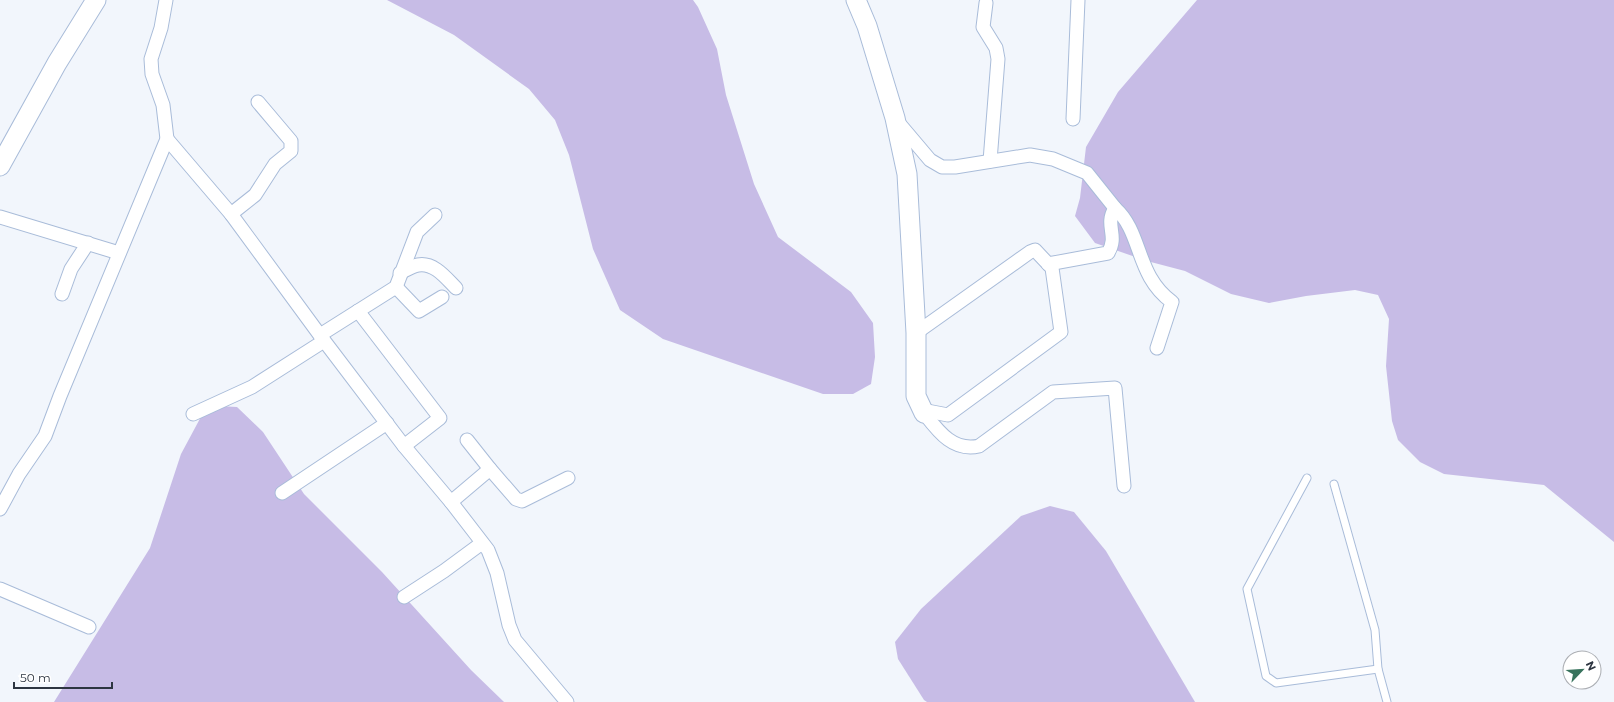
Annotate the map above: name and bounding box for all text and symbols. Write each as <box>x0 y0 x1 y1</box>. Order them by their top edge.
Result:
north arrow <box>1562 650 1602 690</box>
text: N <box>1583 659 1599 673</box>
scale bar <box>14 664 112 690</box>
text: 50 m <box>20 670 51 685</box>

